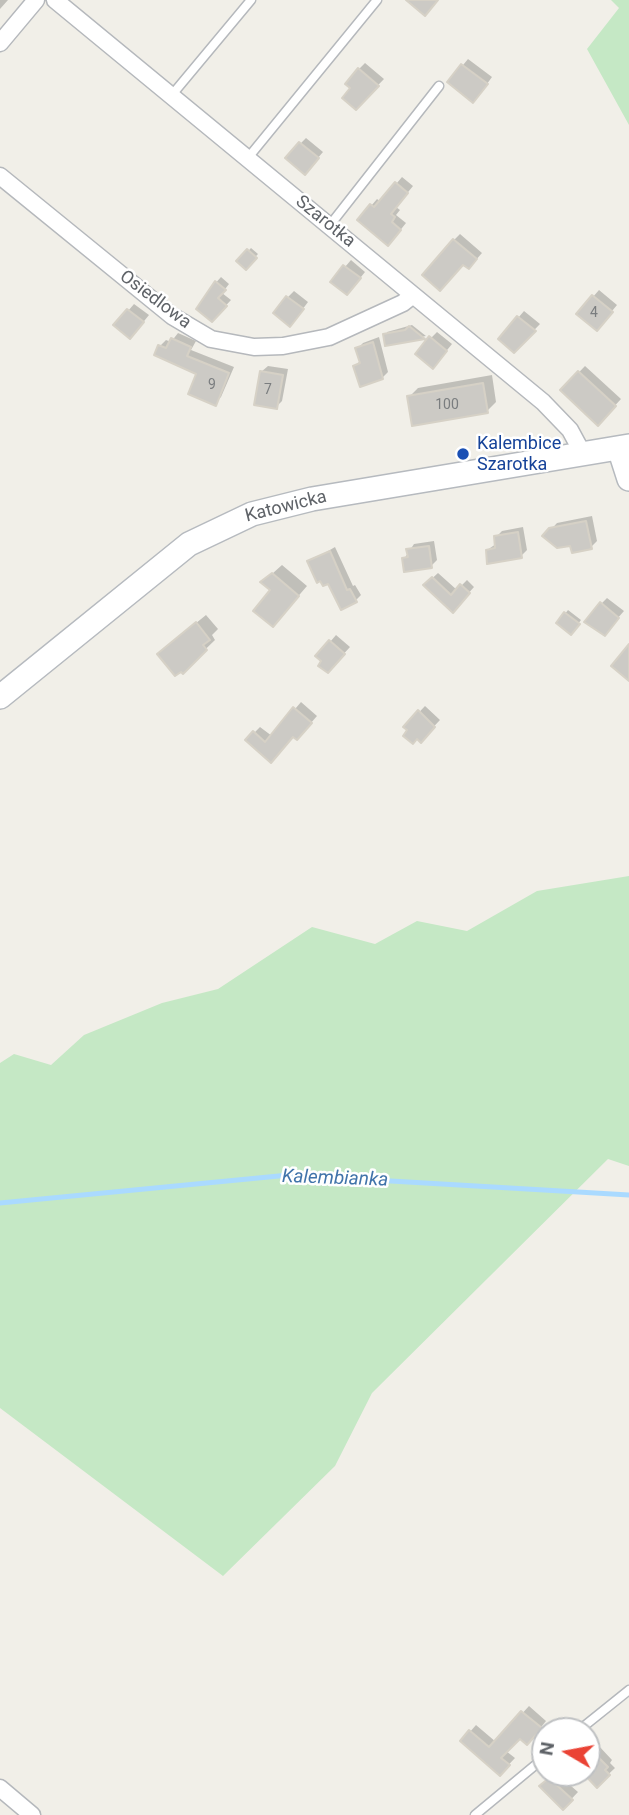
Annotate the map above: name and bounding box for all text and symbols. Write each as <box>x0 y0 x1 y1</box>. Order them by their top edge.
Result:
street label: Szarotka <box>291 191 359 253</box>
street label: Osiedlowa <box>115 266 195 334</box>
house number: 4 <box>590 305 598 321</box>
house number: 9 <box>208 377 216 393</box>
house number: 7 <box>264 382 272 398</box>
house number: 100 <box>435 397 459 413</box>
place label: Kalembice Szarotka <box>477 433 561 476</box>
marker: Kalembice Szarotka <box>455 446 471 462</box>
street label: Katowicka <box>243 486 329 528</box>
water label: Kalembianka <box>281 1166 389 1192</box>
north arrow <box>531 1717 601 1787</box>
text: N <box>534 1740 559 1757</box>

